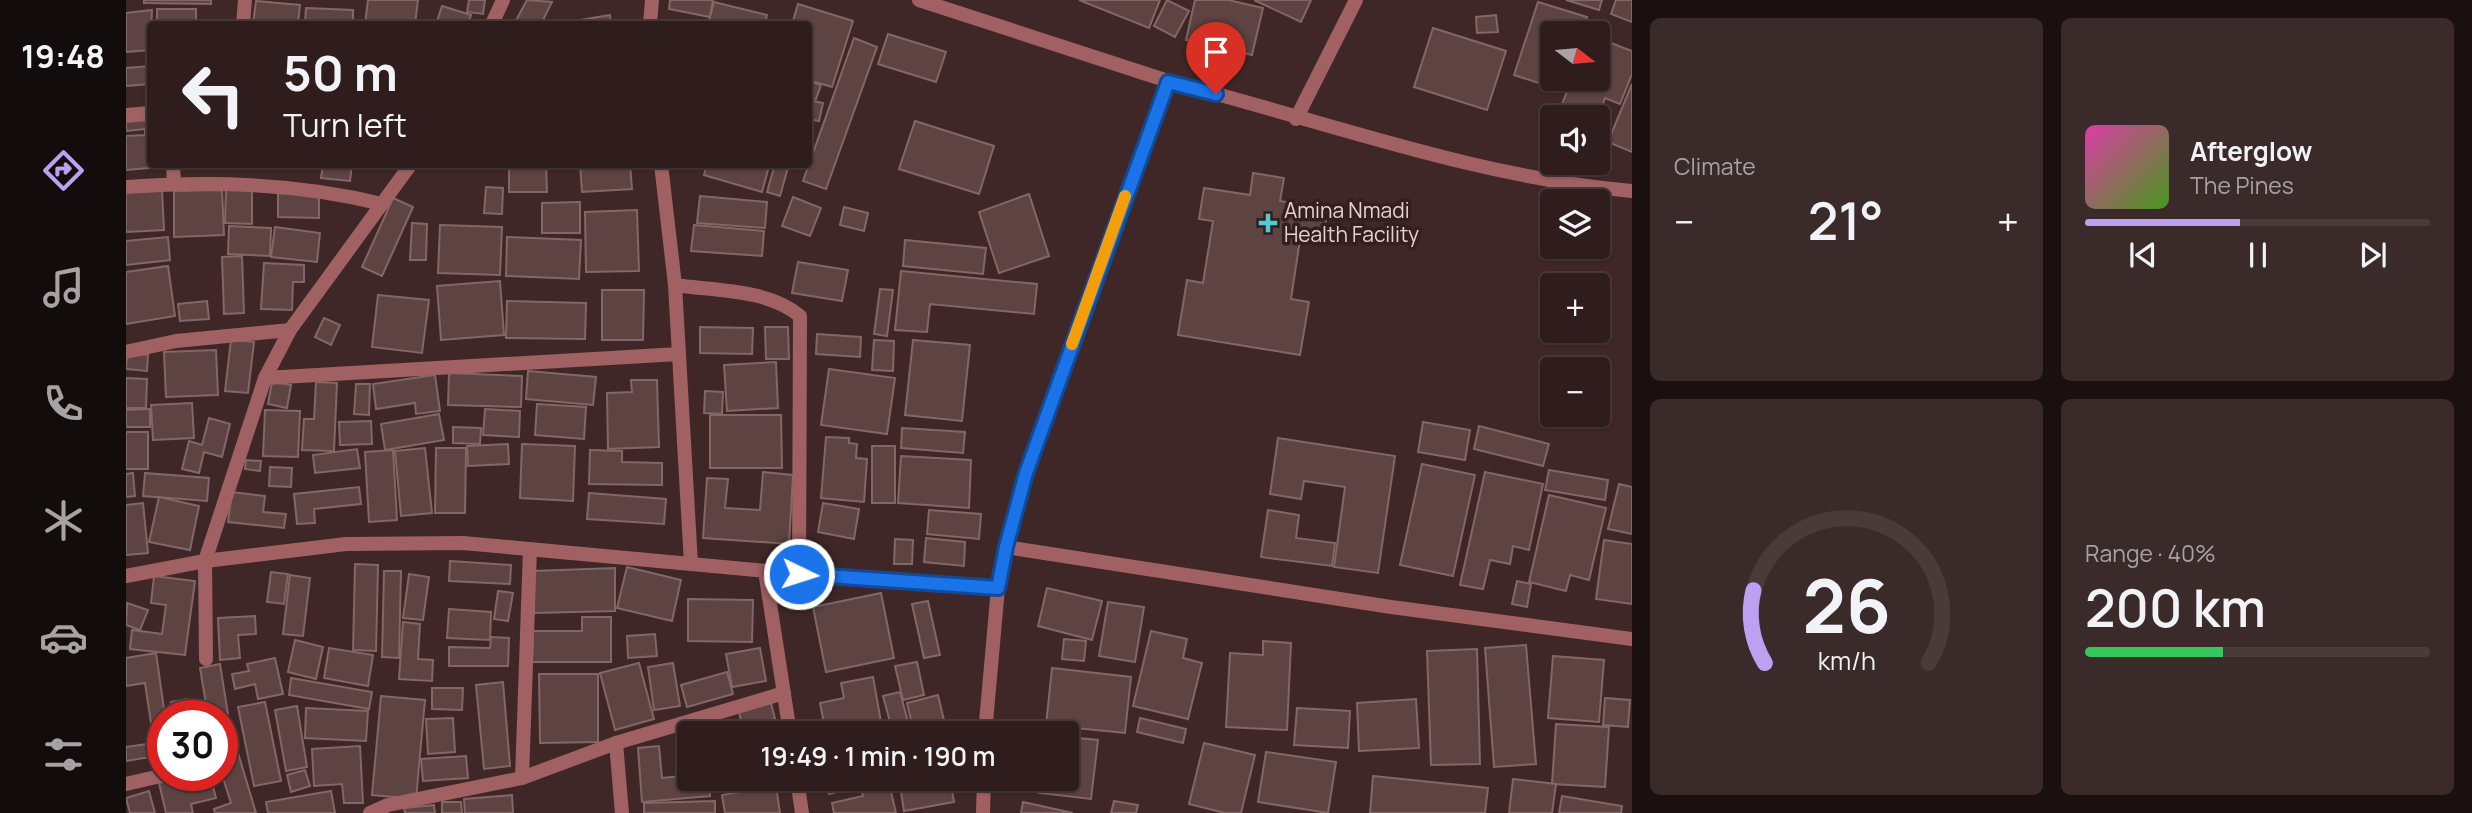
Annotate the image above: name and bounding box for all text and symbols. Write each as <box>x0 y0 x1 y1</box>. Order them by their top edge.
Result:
north arrow <box>1540 21 1610 91</box>
map controls <box>1540 21 1610 427</box>
pin <box>1186 22 1246 94</box>
icon: arrive <box>1197 33 1235 71</box>
text: 19:48 <box>21 34 105 78</box>
text: 50 m <box>283 39 398 106</box>
icon: left <box>168 49 259 140</box>
text: Turn left <box>283 103 407 147</box>
button: sound <box>1540 105 1610 175</box>
text: Afterglow <box>2190 133 2312 169</box>
icon: directions <box>39 146 88 195</box>
text: Climate <box>1674 150 1756 182</box>
text: The Pines <box>2190 169 2294 201</box>
text: 21° <box>1808 185 1884 256</box>
button: layers <box>1540 189 1610 259</box>
text: − <box>1674 195 1695 247</box>
text: + <box>1997 195 2019 247</box>
place label: Amina Nmadi Health Facility <box>1284 196 1419 248</box>
marker: Amina Nmadi Health Facility <box>1258 213 1278 233</box>
icon: previous <box>2124 236 2162 274</box>
icon: pause <box>2239 236 2277 274</box>
icon: next <box>2354 236 2392 274</box>
icon: music <box>39 263 88 312</box>
button: + <box>1540 273 1610 343</box>
button: − <box>1540 357 1610 427</box>
icon: phone <box>39 379 88 428</box>
icon: climate <box>39 496 88 545</box>
position arrow <box>762 537 836 611</box>
text: Range · 40% <box>2085 537 2216 569</box>
text: 26 <box>1802 555 1891 655</box>
text: 200 km <box>2085 572 2266 643</box>
icon: car <box>39 613 88 662</box>
text: km/h <box>1817 643 1876 678</box>
speed limit sign: 30 <box>147 700 238 791</box>
icon: filters <box>39 730 88 779</box>
text: 19:49 · 1 min · 190 m <box>761 738 995 774</box>

